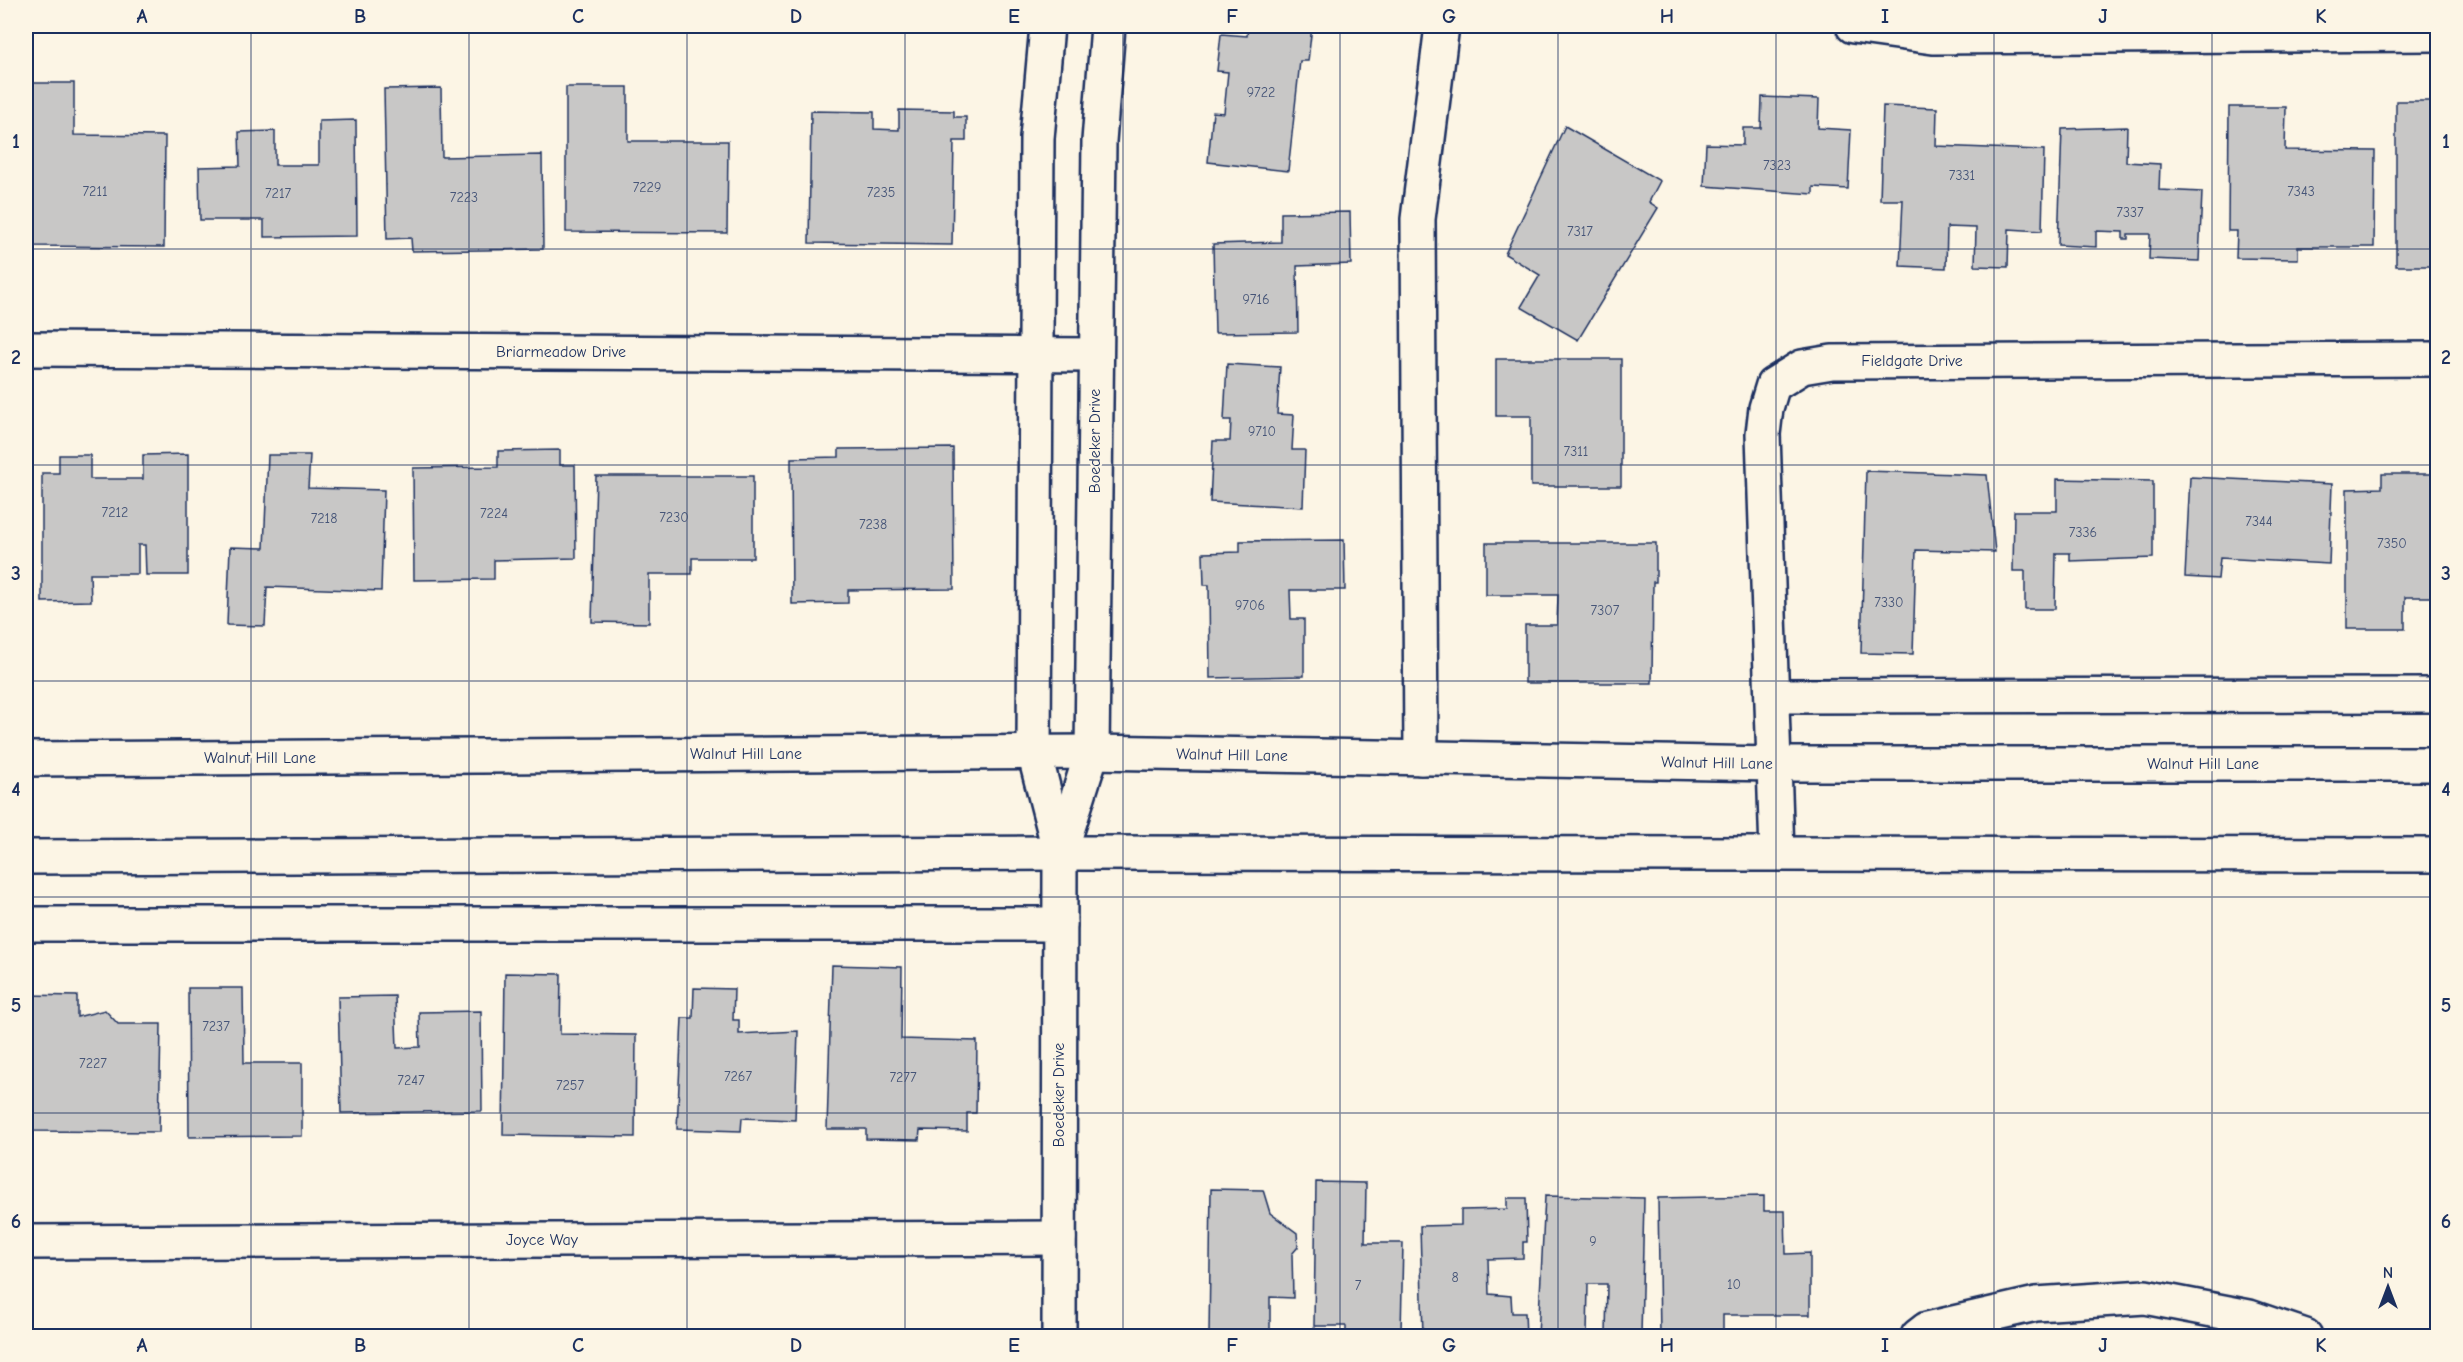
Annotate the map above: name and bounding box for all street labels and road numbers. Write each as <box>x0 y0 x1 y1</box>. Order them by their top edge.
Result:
street label: Briarmeadow Drive <box>496 343 626 361</box>
street label: Fieldgate Drive <box>1861 352 1963 370</box>
street label: Boedeker Drive <box>1086 389 1104 493</box>
street label: Walnut Hill Lane <box>690 745 802 763</box>
street label: Walnut Hill Lane <box>1176 745 1288 765</box>
street label: Walnut Hill Lane <box>204 749 316 767</box>
street label: Walnut Hill Lane <box>1661 753 1773 773</box>
street label: Walnut Hill Lane <box>2147 755 2259 773</box>
street label: Boedeker Drive <box>1050 1043 1068 1147</box>
street label: Joyce Way <box>506 1231 579 1249</box>

